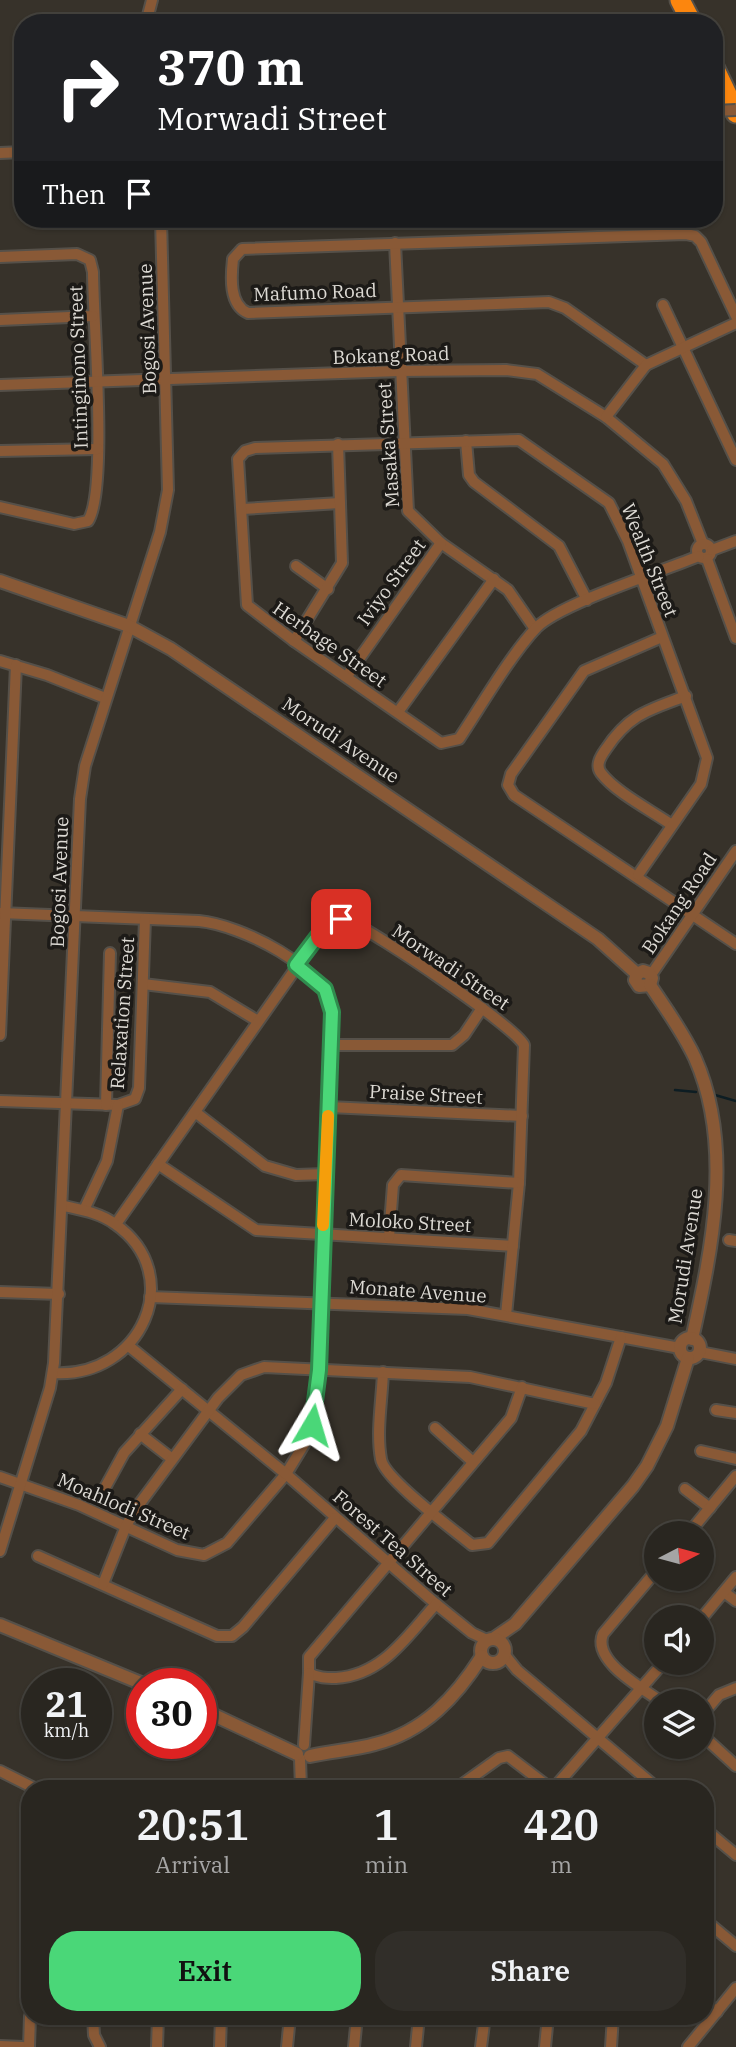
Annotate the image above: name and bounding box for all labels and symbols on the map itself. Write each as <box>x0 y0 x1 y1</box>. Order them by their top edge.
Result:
street label: Bogosi Avenue <box>133 263 161 395</box>
street label: Mafumo Road <box>253 278 377 306</box>
street label: Intinginono Street <box>63 285 93 449</box>
street label: Bokang Road <box>332 341 450 369</box>
street label: Masaka Street <box>372 381 404 509</box>
street label: Wealth Street <box>616 500 684 621</box>
street label: Iviyo Street <box>352 534 431 630</box>
street label: Herbage Street <box>268 596 392 692</box>
street label: Morudi Avenue <box>278 692 404 788</box>
street label: Bogosi Avenue <box>45 816 73 948</box>
street label: Bokang Road <box>636 848 722 958</box>
pin <box>311 889 371 949</box>
street label: Morwadi Street <box>388 919 515 1015</box>
street label: Relaxation Street <box>105 936 139 1090</box>
street label: Praise Street <box>369 1079 484 1109</box>
street label: Morudi Avenue <box>662 1187 708 1325</box>
street label: Moloko Street <box>348 1207 472 1237</box>
street label: Monate Avenue <box>348 1274 488 1308</box>
position arrow <box>275 1388 349 1462</box>
street label: Moahlodi Street <box>54 1467 194 1545</box>
street label: Forest Tea Street <box>328 1484 458 1602</box>
north arrow <box>644 1521 714 1591</box>
speed limit sign: 30 <box>126 1668 217 1759</box>

